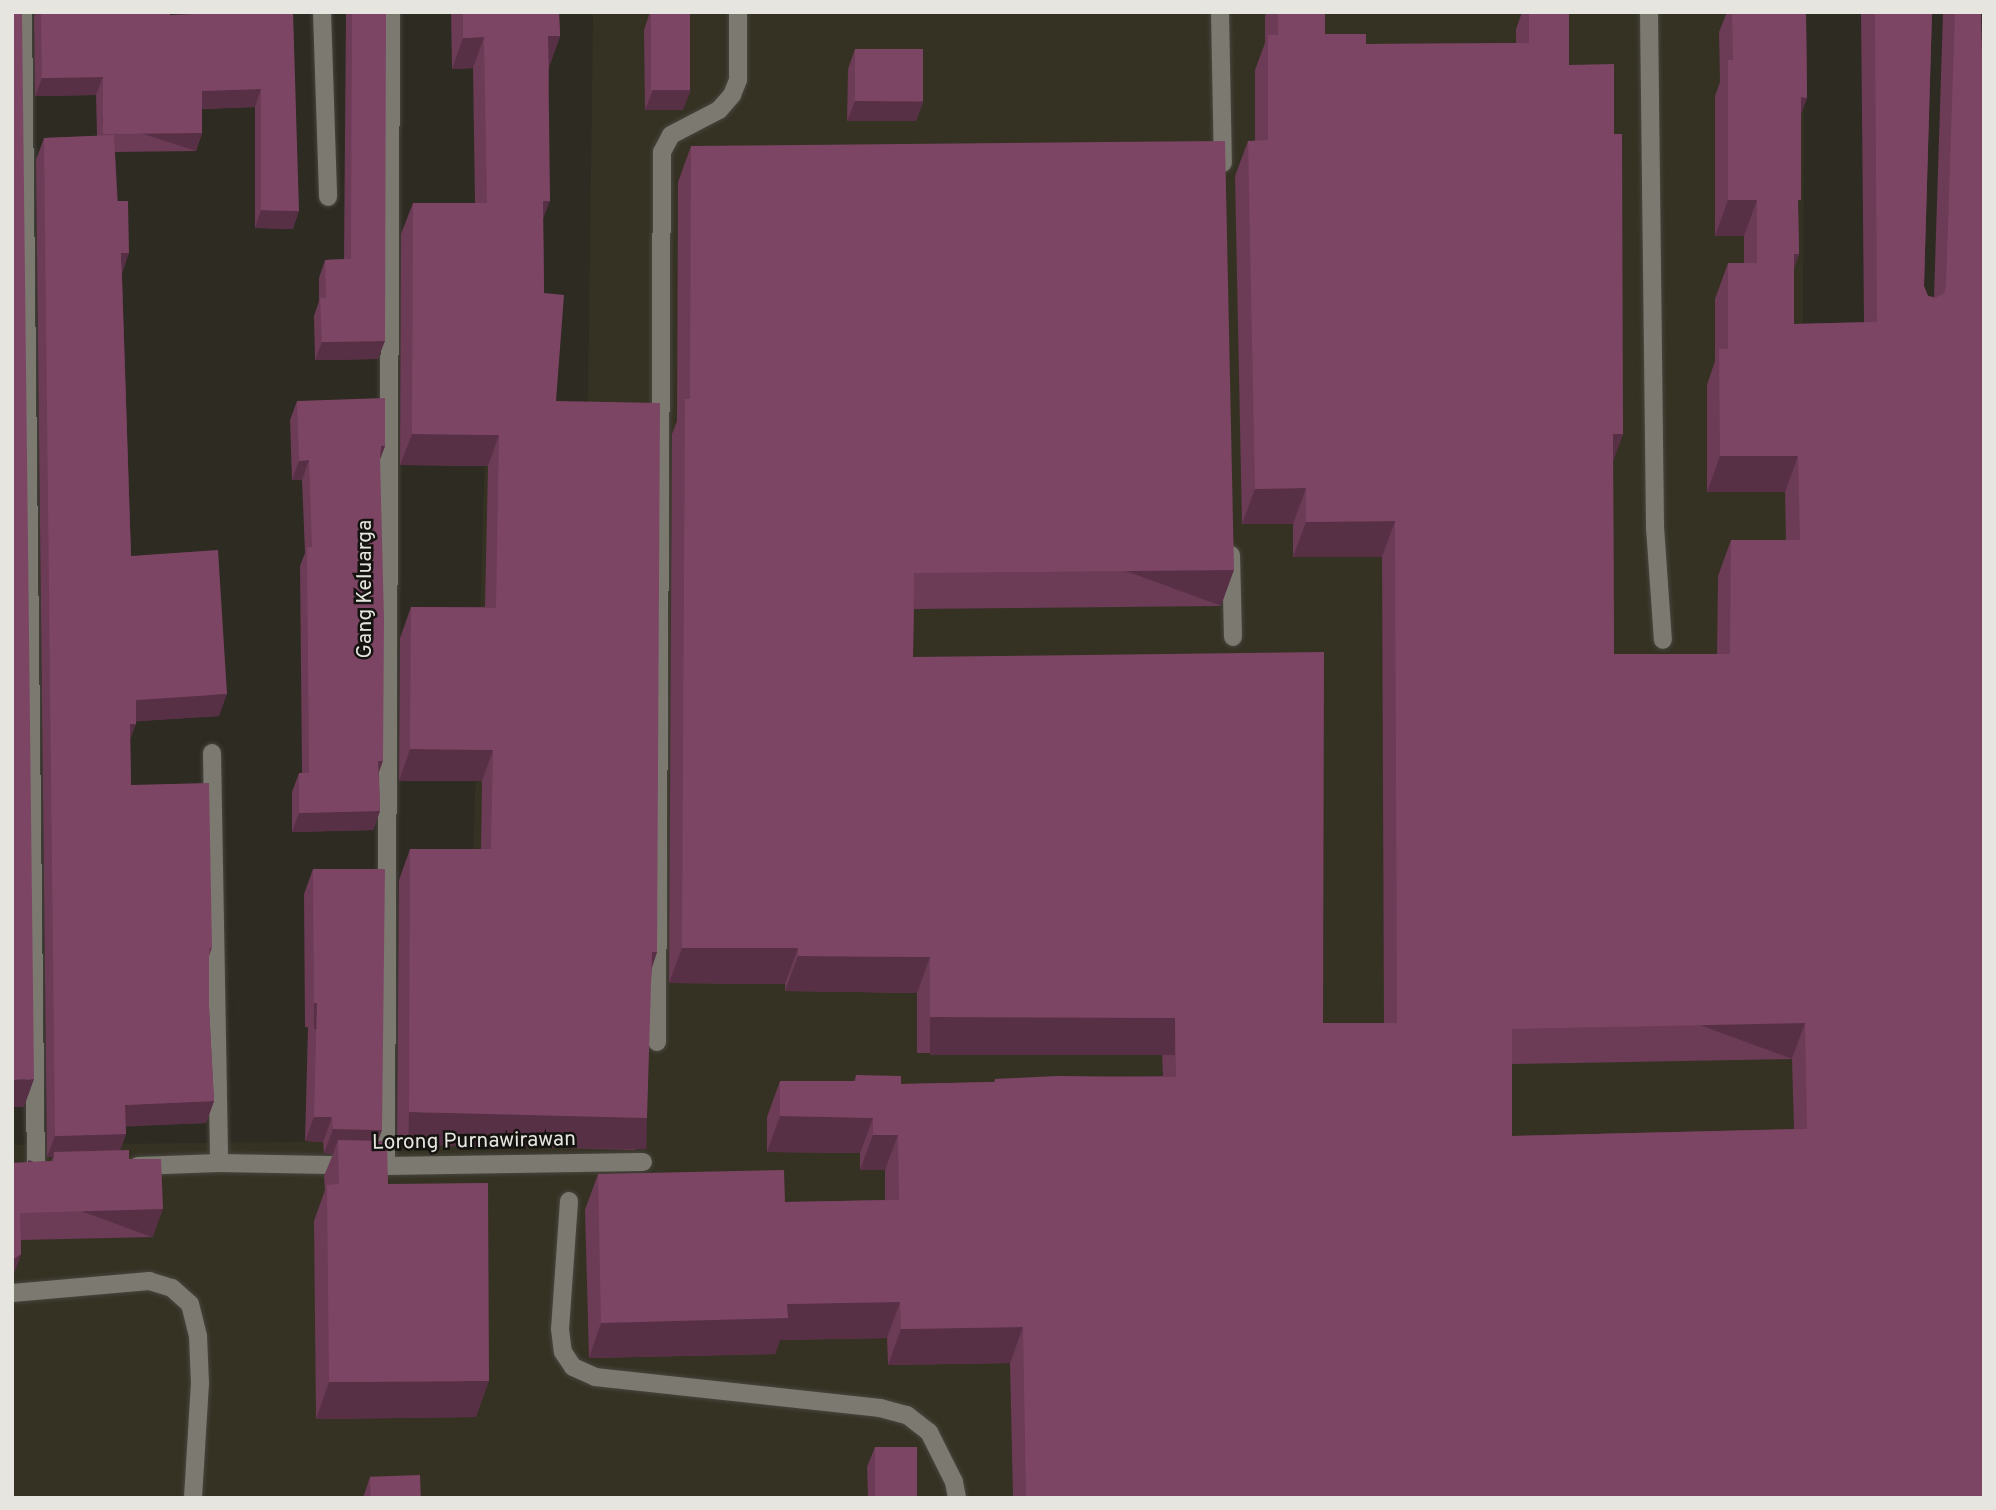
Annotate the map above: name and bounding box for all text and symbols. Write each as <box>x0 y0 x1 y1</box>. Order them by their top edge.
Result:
street label: Gang Keluarga <box>353 520 379 658</box>
street label: Lorong Purnawirawan <box>372 1128 576 1156</box>

